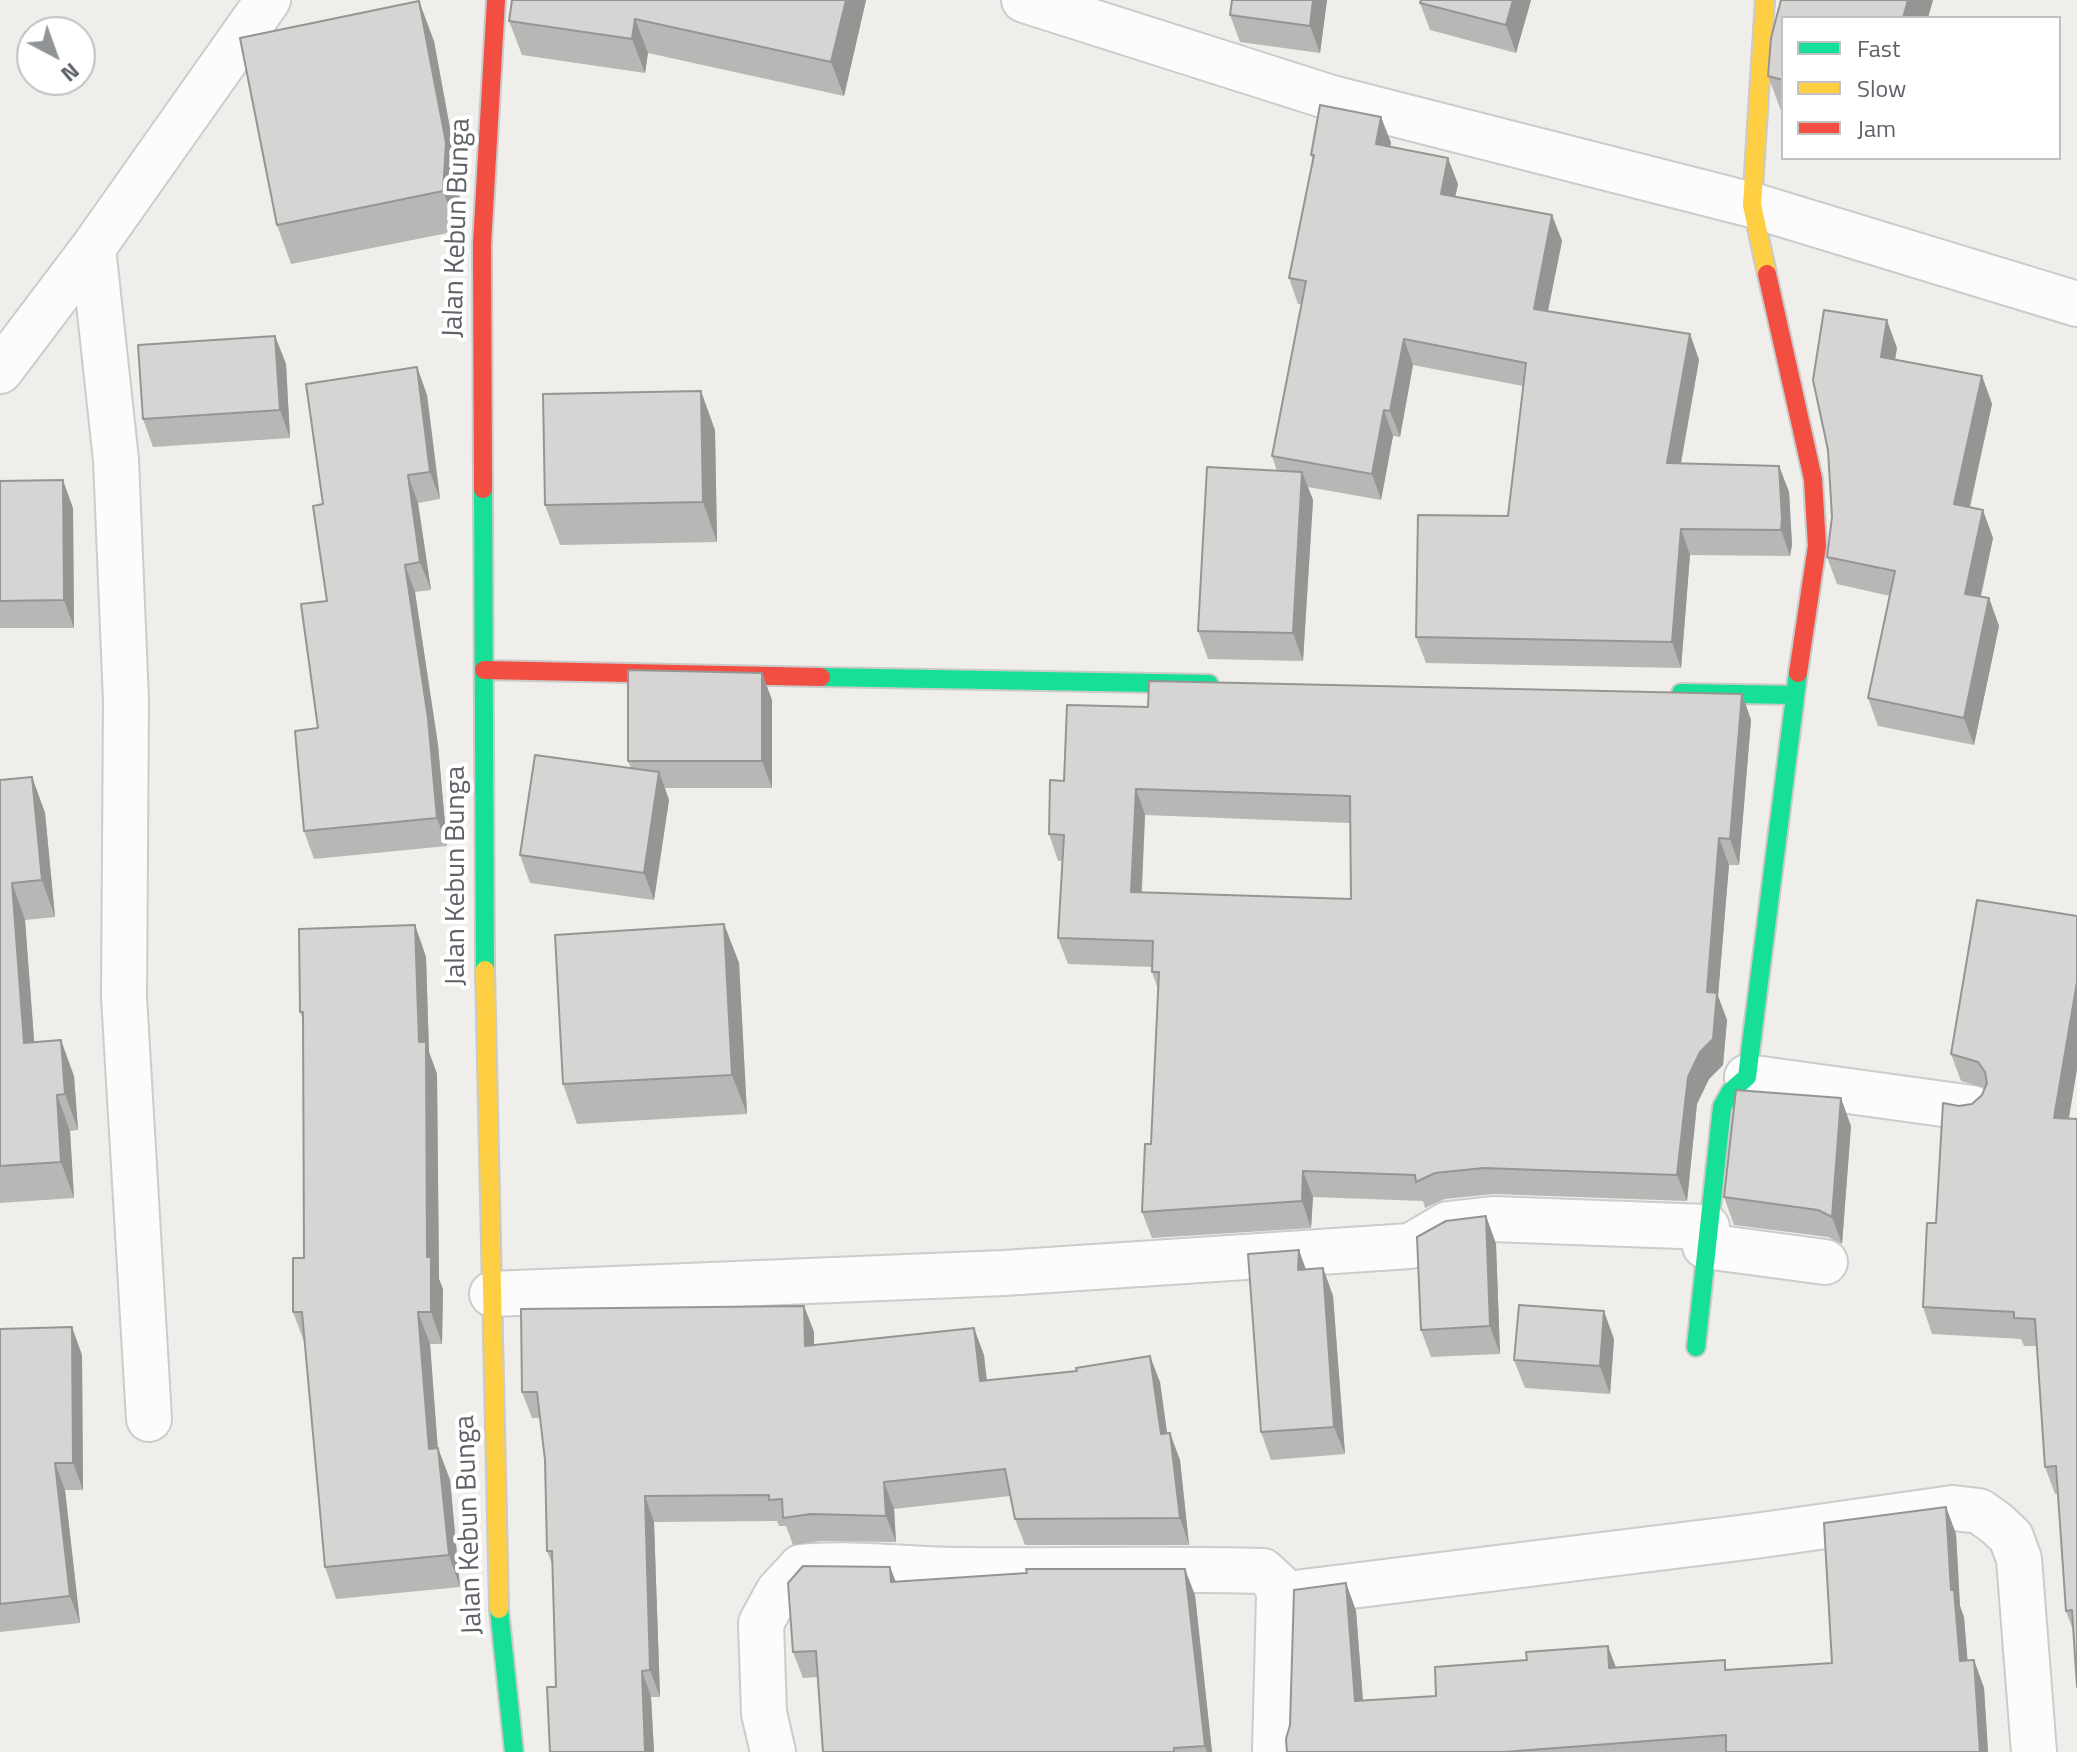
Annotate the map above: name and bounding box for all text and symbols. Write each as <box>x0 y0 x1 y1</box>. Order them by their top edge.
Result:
north arrow <box>16 16 96 96</box>
legend <box>1781 16 2061 160</box>
text: Fast <box>1857 30 1900 66</box>
text: N <box>54 55 87 90</box>
text: Slow <box>1857 70 1906 106</box>
text: Jam <box>1857 110 1896 146</box>
street label: Jalan Kebun Bunga <box>437 118 479 338</box>
street label: Jalan Kebun Bunga <box>440 766 474 986</box>
street label: Jalan Kebun Bunga <box>449 1415 491 1635</box>

